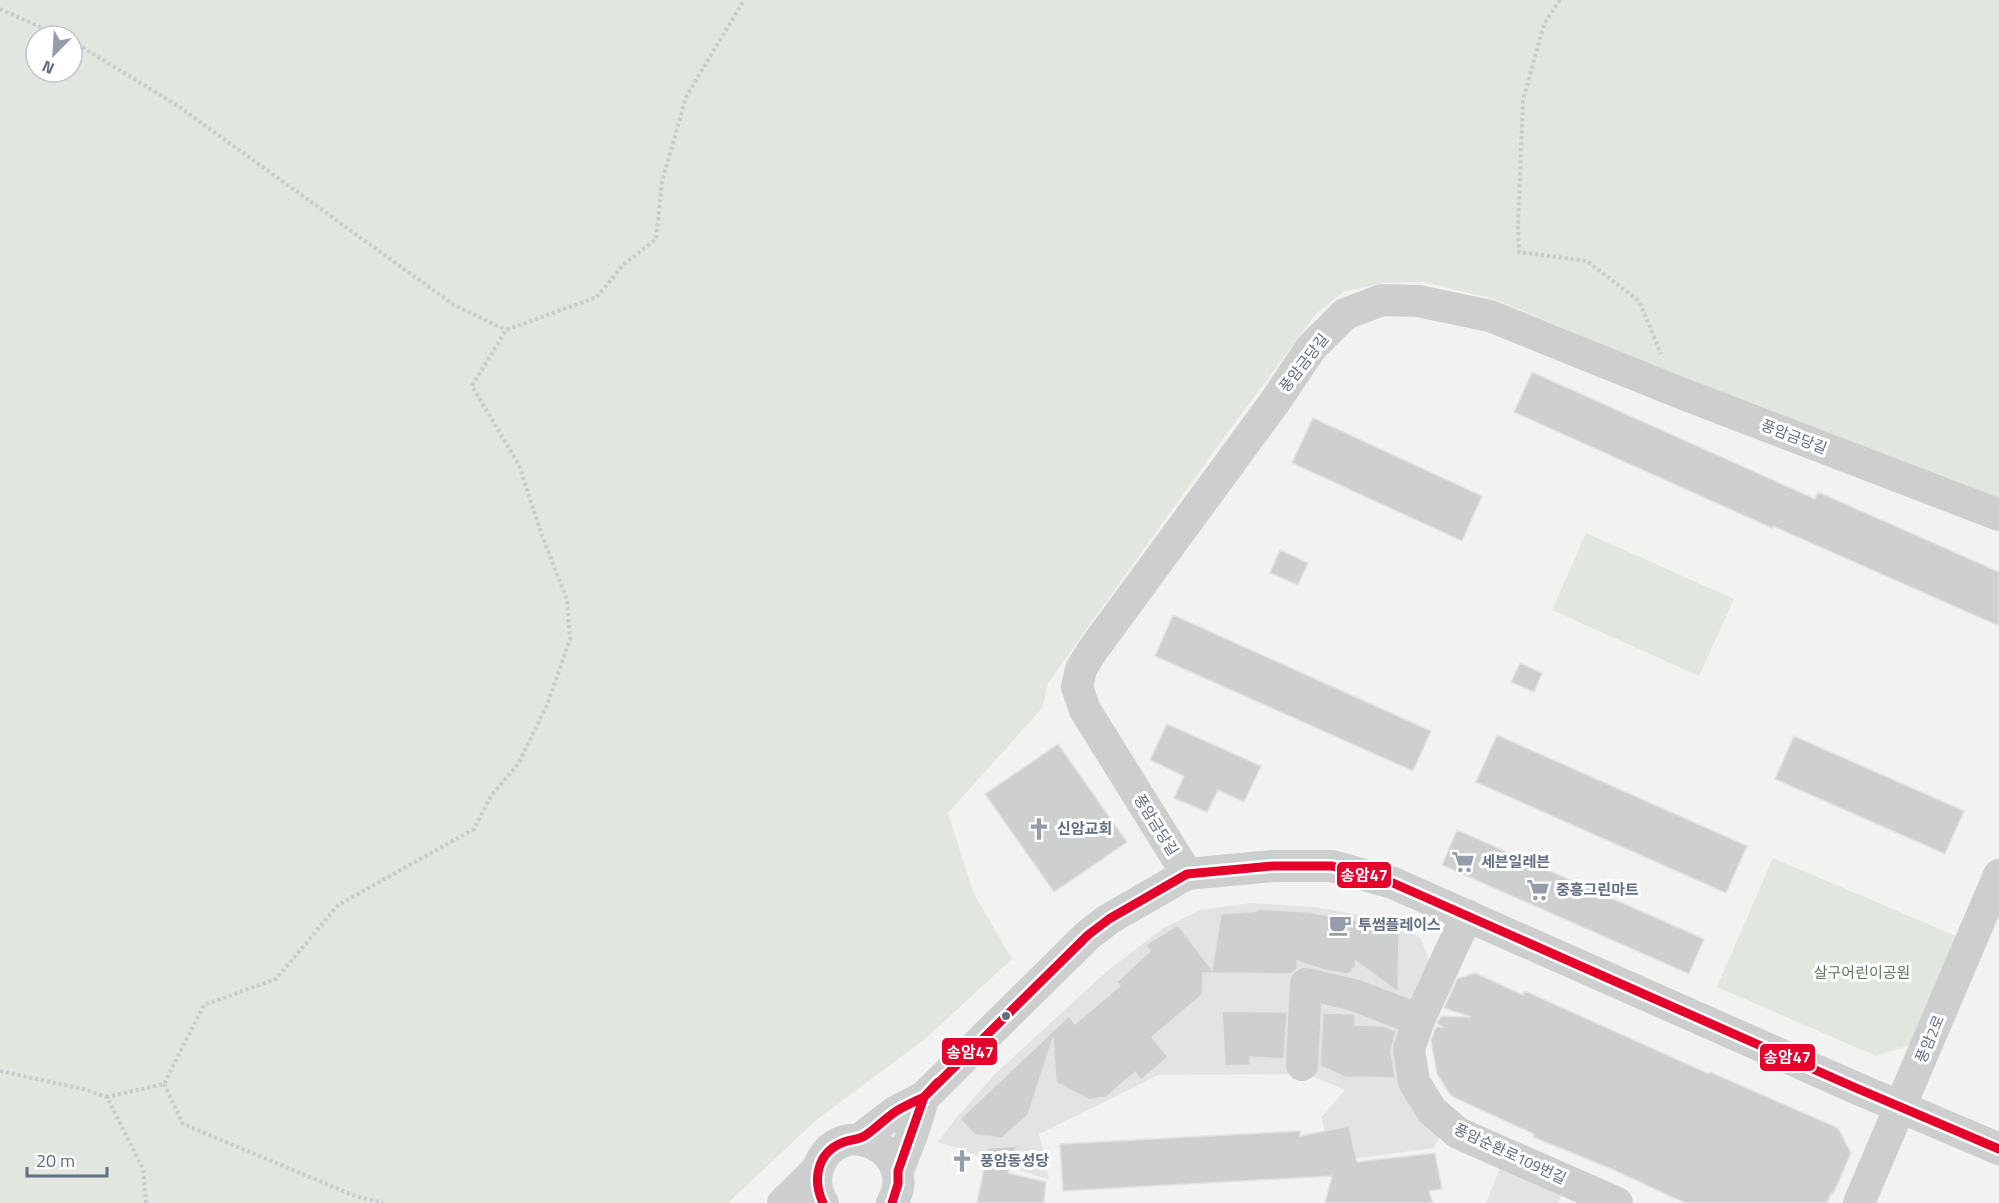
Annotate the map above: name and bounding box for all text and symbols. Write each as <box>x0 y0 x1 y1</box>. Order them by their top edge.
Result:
north arrow <box>24 24 84 84</box>
text: N <box>38 54 58 81</box>
street label: 풍암금당길 <box>1273 328 1334 397</box>
street label: 풍암금당길 <box>1758 413 1831 460</box>
street label: 풍암금당길 <box>1128 789 1184 860</box>
church icon: 신암교회 <box>1026 816 1052 842</box>
place label: 신암교회 <box>1057 817 1112 840</box>
supermarket icon: 세븐일레븐 <box>1450 849 1476 875</box>
place label: 세븐일레븐 <box>1481 850 1550 873</box>
line badge: 송암47 <box>1336 861 1392 889</box>
text: 송암47 <box>1340 863 1388 887</box>
supermarket icon: 중흥그린마트 <box>1525 877 1551 903</box>
place label: 중흥그린마트 <box>1556 878 1639 901</box>
cafe icon: 투썸플레이스 <box>1327 912 1353 938</box>
place label: 투썸플레이스 <box>1358 913 1441 936</box>
park label: 살구어린이공원 <box>1814 961 1910 984</box>
unlabelled marker <box>1000 1010 1012 1022</box>
street label: 풍암2로 <box>1909 1011 1950 1066</box>
line badge: 송암47 <box>941 1037 998 1066</box>
text: 송암47 <box>946 1040 994 1064</box>
line badge: 송암47 <box>1759 1043 1816 1072</box>
text: 송암47 <box>1763 1045 1811 1069</box>
street label: 풍암순환로109번길 <box>1450 1117 1570 1190</box>
scale bar <box>27 1140 106 1178</box>
text: 20 m <box>36 1147 75 1174</box>
church icon: 풍암동성당 <box>949 1148 975 1174</box>
place label: 풍암동성당 <box>980 1149 1049 1172</box>

